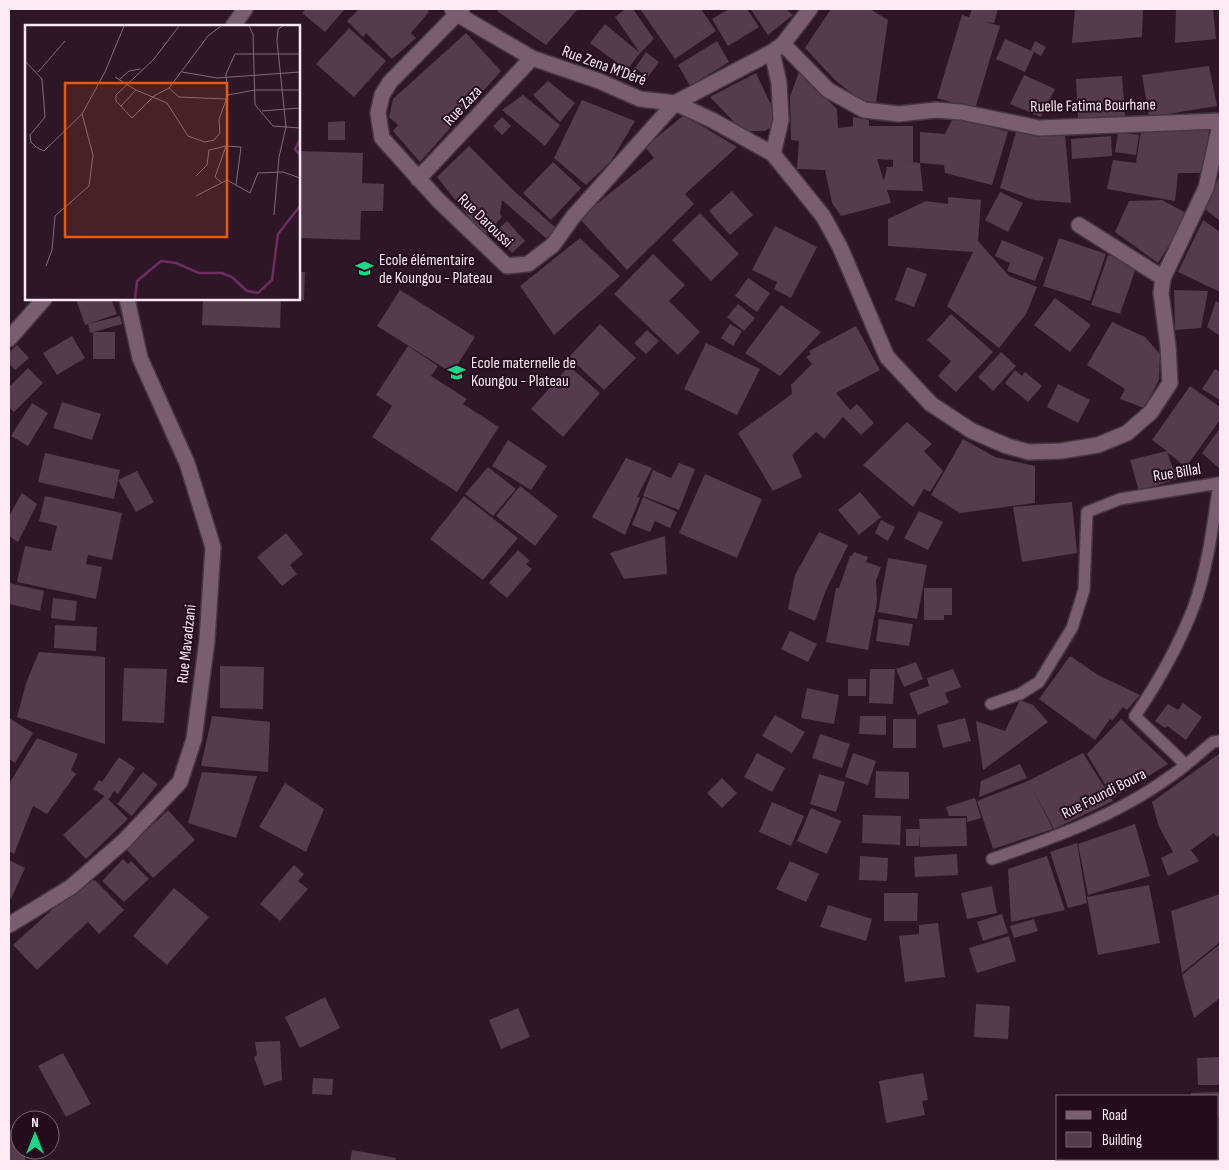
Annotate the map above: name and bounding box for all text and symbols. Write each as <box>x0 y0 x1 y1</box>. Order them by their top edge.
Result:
inset map <box>25 25 300 300</box>
street label: Rue Zena M'Déré <box>559 42 649 90</box>
street label: Rue Zaza <box>440 82 486 130</box>
street label: Ruelle Fatima Bourhane <box>1030 95 1156 117</box>
street label: Rue Daroussi <box>454 190 516 252</box>
place label: Ecole élémentaire de Koungou - Plateau <box>379 251 492 288</box>
school or university icon: Ecole élémentaire de Koungou - Plateau <box>355 259 375 279</box>
place label: Ecole maternelle de Koungou - Plateau <box>471 354 576 391</box>
school or university icon: Ecole maternelle de Koungou - Plateau <box>447 362 467 382</box>
street label: Rue Billal <box>1152 460 1202 486</box>
street label: Rue Mavadzani <box>173 604 201 684</box>
street label: Rue Foundi Boura <box>1059 765 1149 823</box>
legend <box>1056 1095 1219 1160</box>
text: Road <box>1102 1106 1127 1125</box>
north arrow <box>10 1110 60 1160</box>
text: N <box>31 1114 39 1131</box>
text: Building <box>1102 1131 1142 1150</box>

